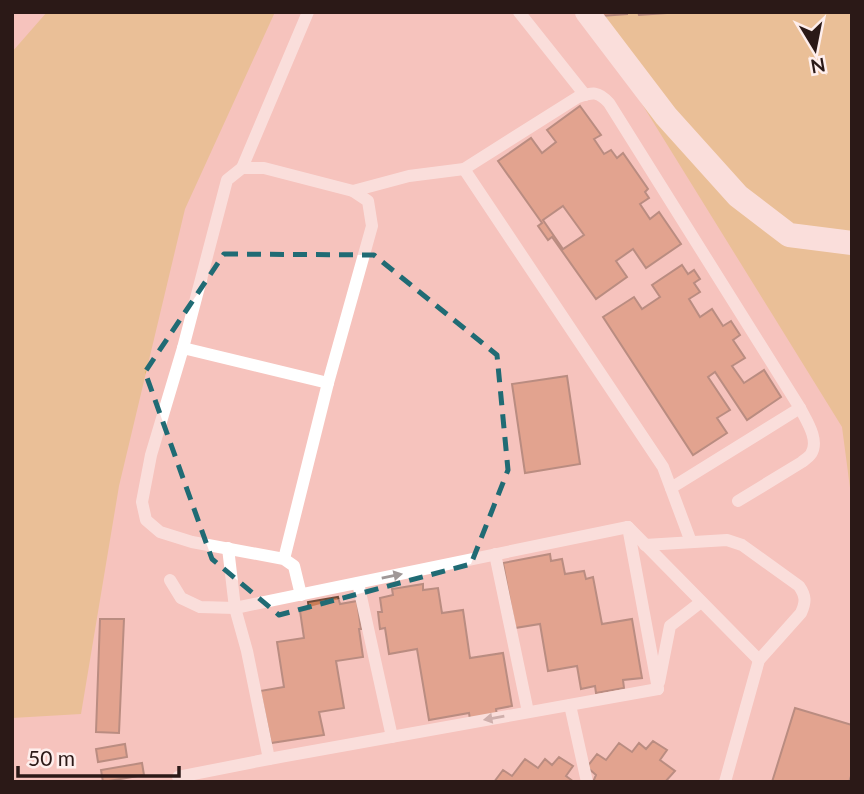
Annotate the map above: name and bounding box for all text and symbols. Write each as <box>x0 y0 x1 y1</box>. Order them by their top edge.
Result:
north arrow <box>780 14 850 84</box>
text: N <box>809 54 827 79</box>
one-way arrow <box>381 570 403 581</box>
one-way arrow <box>483 713 505 724</box>
scale bar <box>18 734 178 778</box>
text: 50 m <box>28 745 75 770</box>

